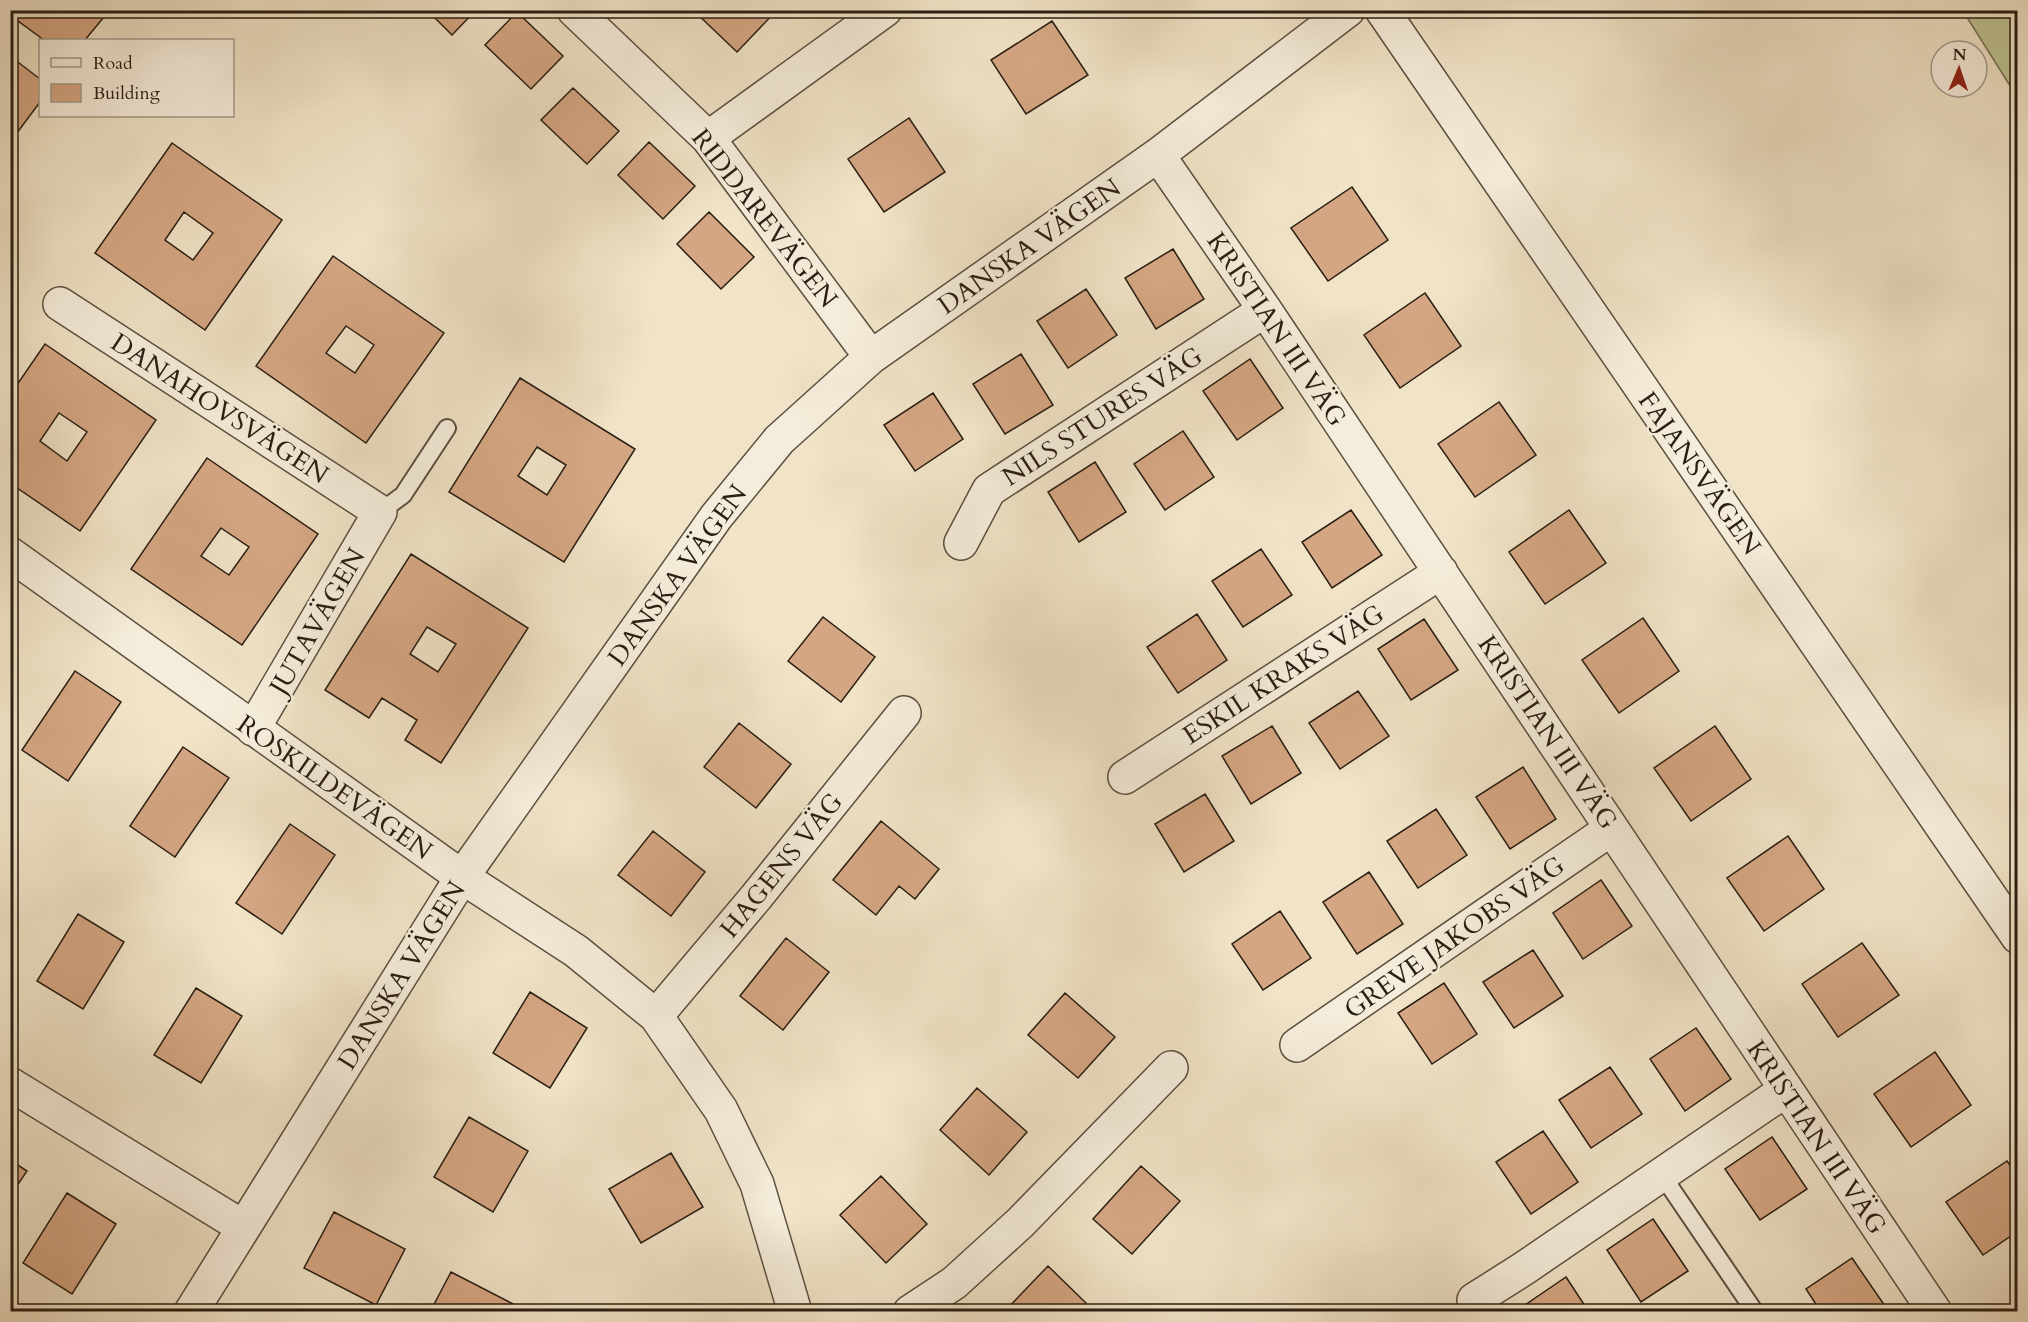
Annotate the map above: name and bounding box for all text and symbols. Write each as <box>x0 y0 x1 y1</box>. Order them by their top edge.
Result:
legend <box>39 39 234 117</box>
north arrow <box>1929 39 1989 99</box>
text: N <box>1952 44 1967 66</box>
text: Road <box>93 51 133 76</box>
text: Building <box>93 81 161 106</box>
street label: RIDDAREVÄGEN <box>684 122 846 315</box>
street label: DANSKA VÄGEN <box>931 170 1128 323</box>
street label: KRISTIAN III VÄG <box>1199 226 1354 433</box>
street label: DANAHOVSVÄGEN <box>104 325 335 492</box>
street label: NILS STURES VÄG <box>995 338 1209 494</box>
street label: FAJANSVÄGEN <box>1630 385 1769 562</box>
street label: DANSKA VÄGEN <box>600 478 755 673</box>
street label: JUTAVÄGEN <box>259 541 374 704</box>
street label: ESKIL KRAKS VÄG <box>1176 596 1391 753</box>
street label: KRISTIAN III VÄG <box>1470 629 1625 836</box>
street label: ROSKILDEVÄGEN <box>230 707 439 868</box>
street label: HAGENS VÄG <box>712 785 851 945</box>
street label: GREVE JAKOBS VÄG <box>1337 848 1572 1027</box>
street label: DANSKA VÄGEN <box>329 874 474 1076</box>
street label: KRISTIAN III VÄG <box>1739 1034 1894 1241</box>

